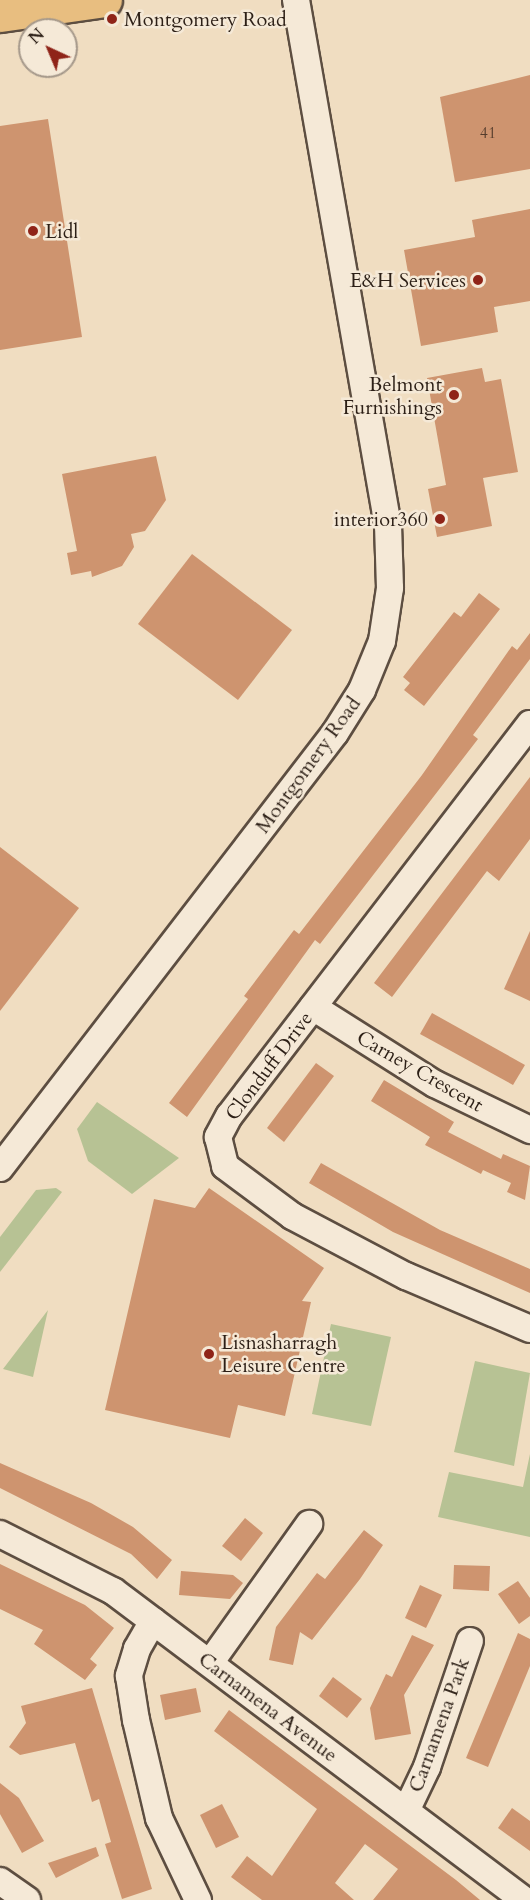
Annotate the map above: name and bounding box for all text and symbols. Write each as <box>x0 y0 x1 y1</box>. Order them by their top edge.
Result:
place label: Montgomery Road <box>124 7 287 31</box>
marker: Montgomery Road <box>105 12 119 26</box>
north arrow <box>18 18 78 78</box>
text: N <box>24 24 50 49</box>
house number: 41 <box>480 123 496 143</box>
place label: Lidl <box>45 219 78 243</box>
marker: Lidl <box>26 224 40 238</box>
place label: E&H Services <box>350 268 466 292</box>
marker: E&H Services <box>471 273 485 287</box>
place label: Belmont Furnishings <box>343 372 442 419</box>
marker: Belmont Furnishings <box>447 388 461 402</box>
place label: interior360 <box>334 507 428 531</box>
marker: interior360 <box>433 512 447 526</box>
street label: Montgomery Road <box>251 692 365 838</box>
street label: Clonduff Drive <box>220 1007 318 1125</box>
street label: Carney Crescent <box>353 1025 487 1117</box>
place label: Lisnasharragh Leisure Centre <box>221 1330 346 1377</box>
marker: Lisnasharragh Leisure Centre <box>202 1347 216 1361</box>
street label: Carnamena Avenue <box>194 1647 342 1767</box>
street label: Carnamena Park <box>404 1655 474 1795</box>

